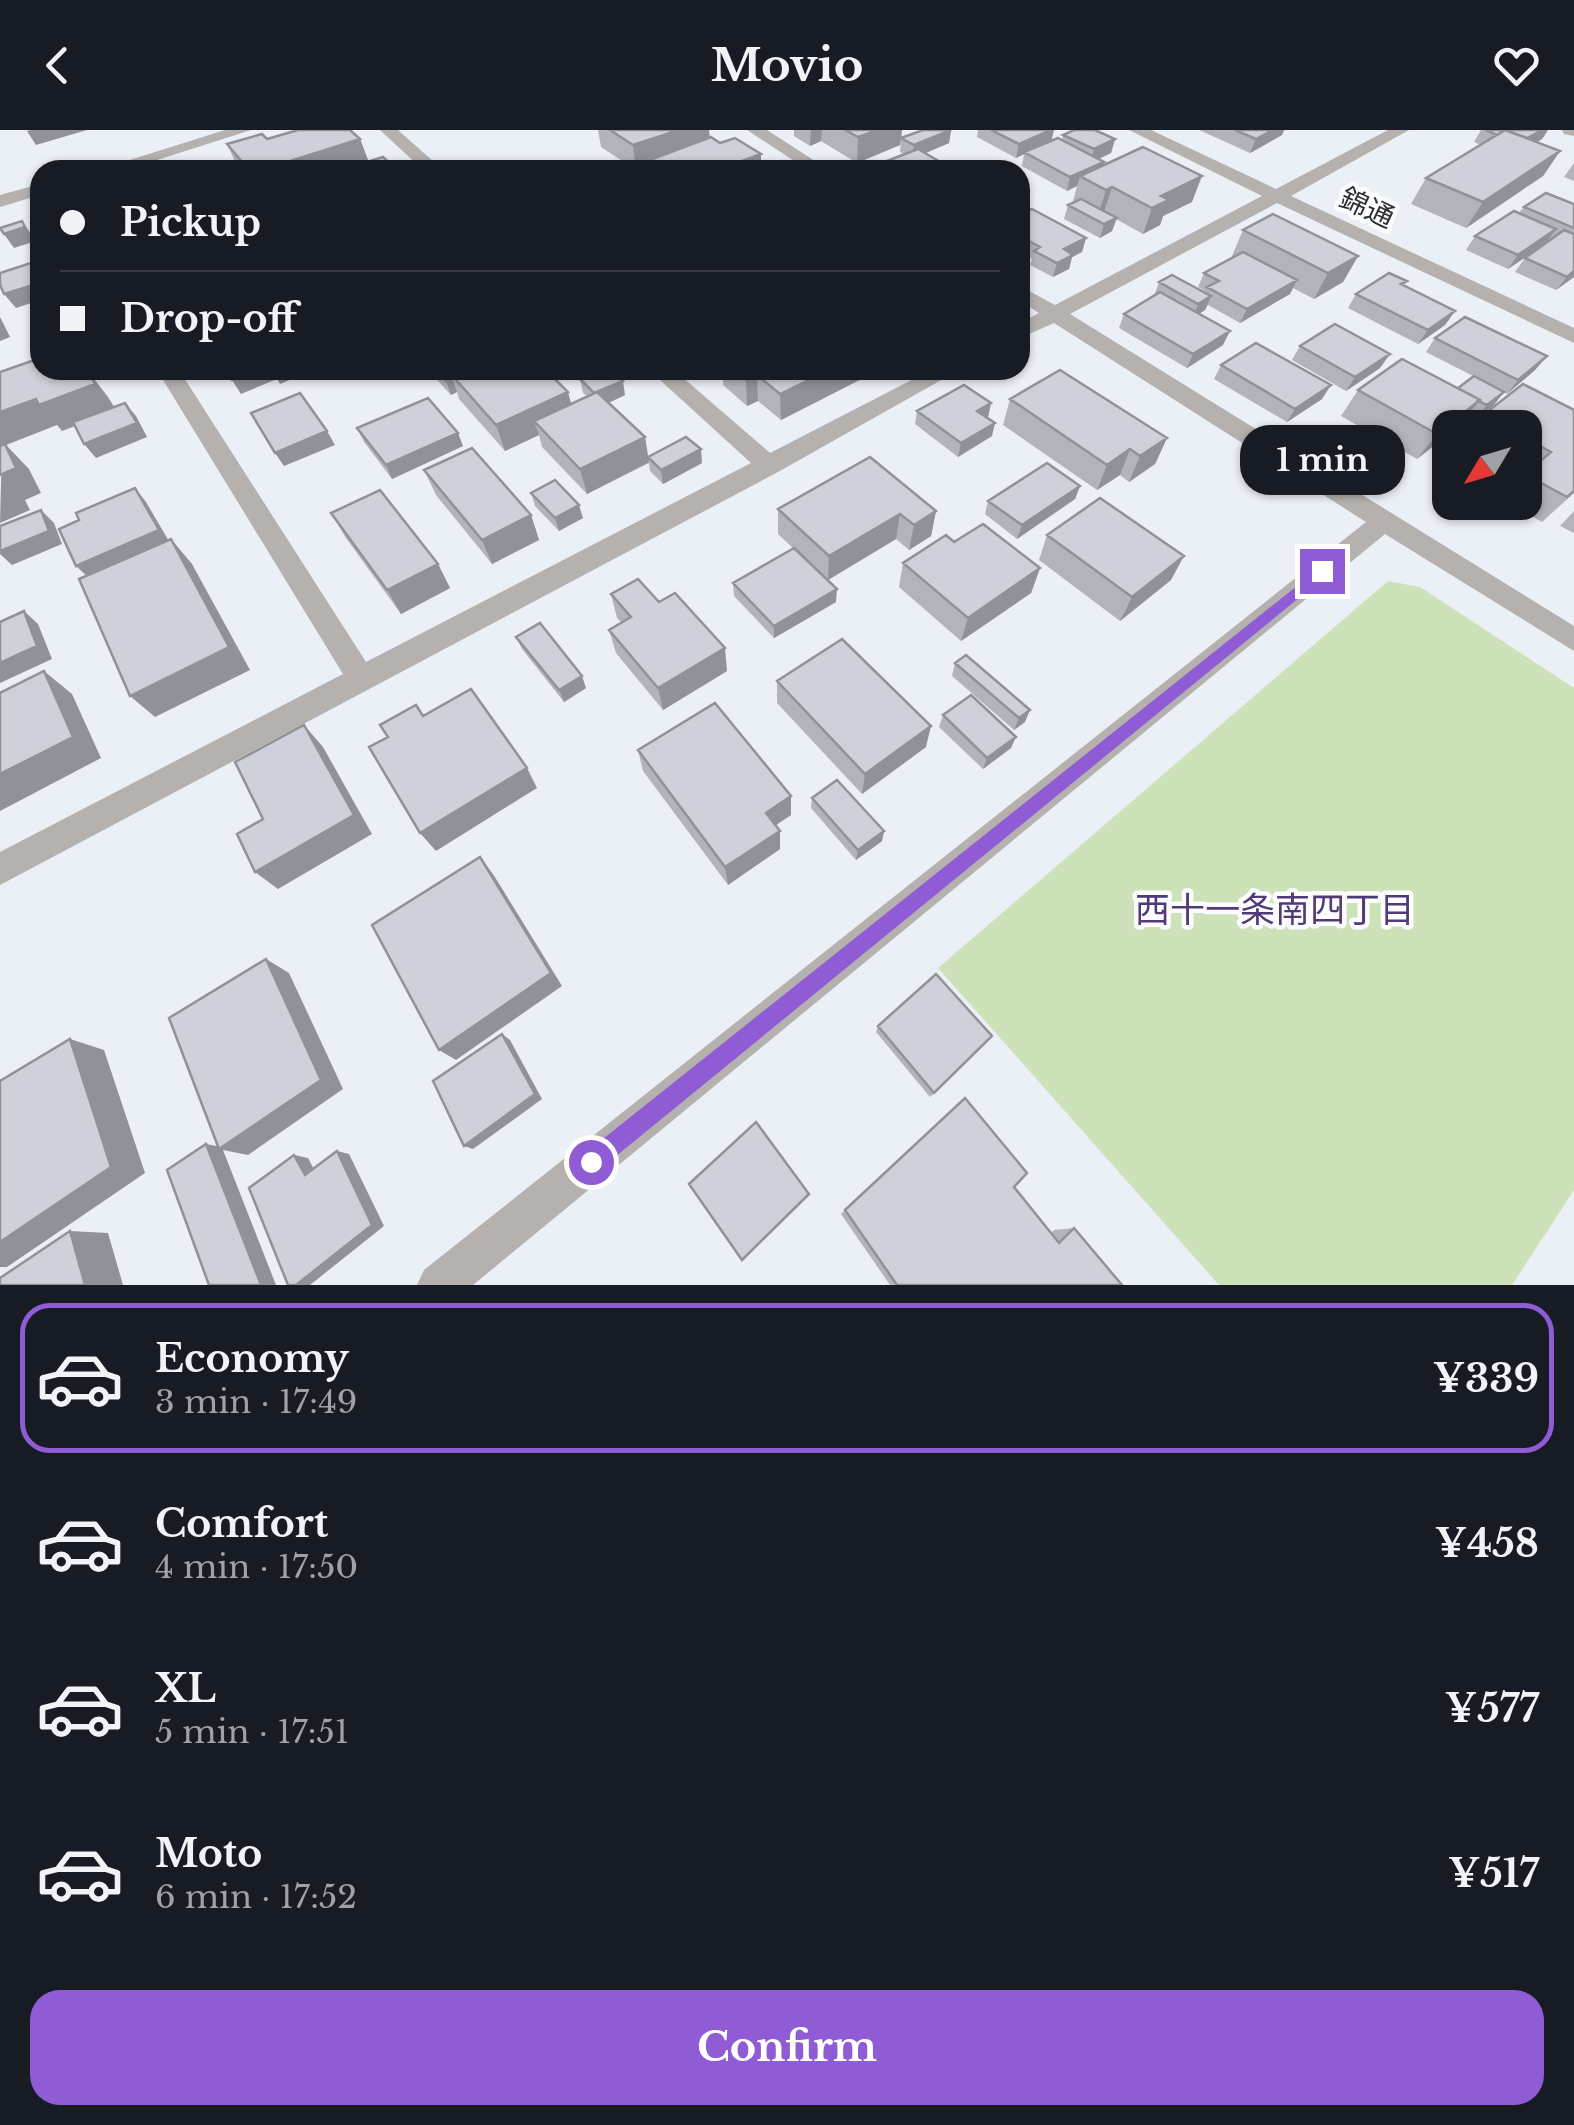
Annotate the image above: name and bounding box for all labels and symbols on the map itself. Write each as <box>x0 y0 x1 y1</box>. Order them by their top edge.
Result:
street label: 錦通 <box>1334 180 1400 236</box>
north arrow <box>1432 410 1542 520</box>
callout: 1 min <box>1240 426 1404 496</box>
route end <box>1300 549 1345 594</box>
district label: 西十一条南四丁目 <box>1135 888 1415 931</box>
route start <box>569 1140 614 1185</box>

